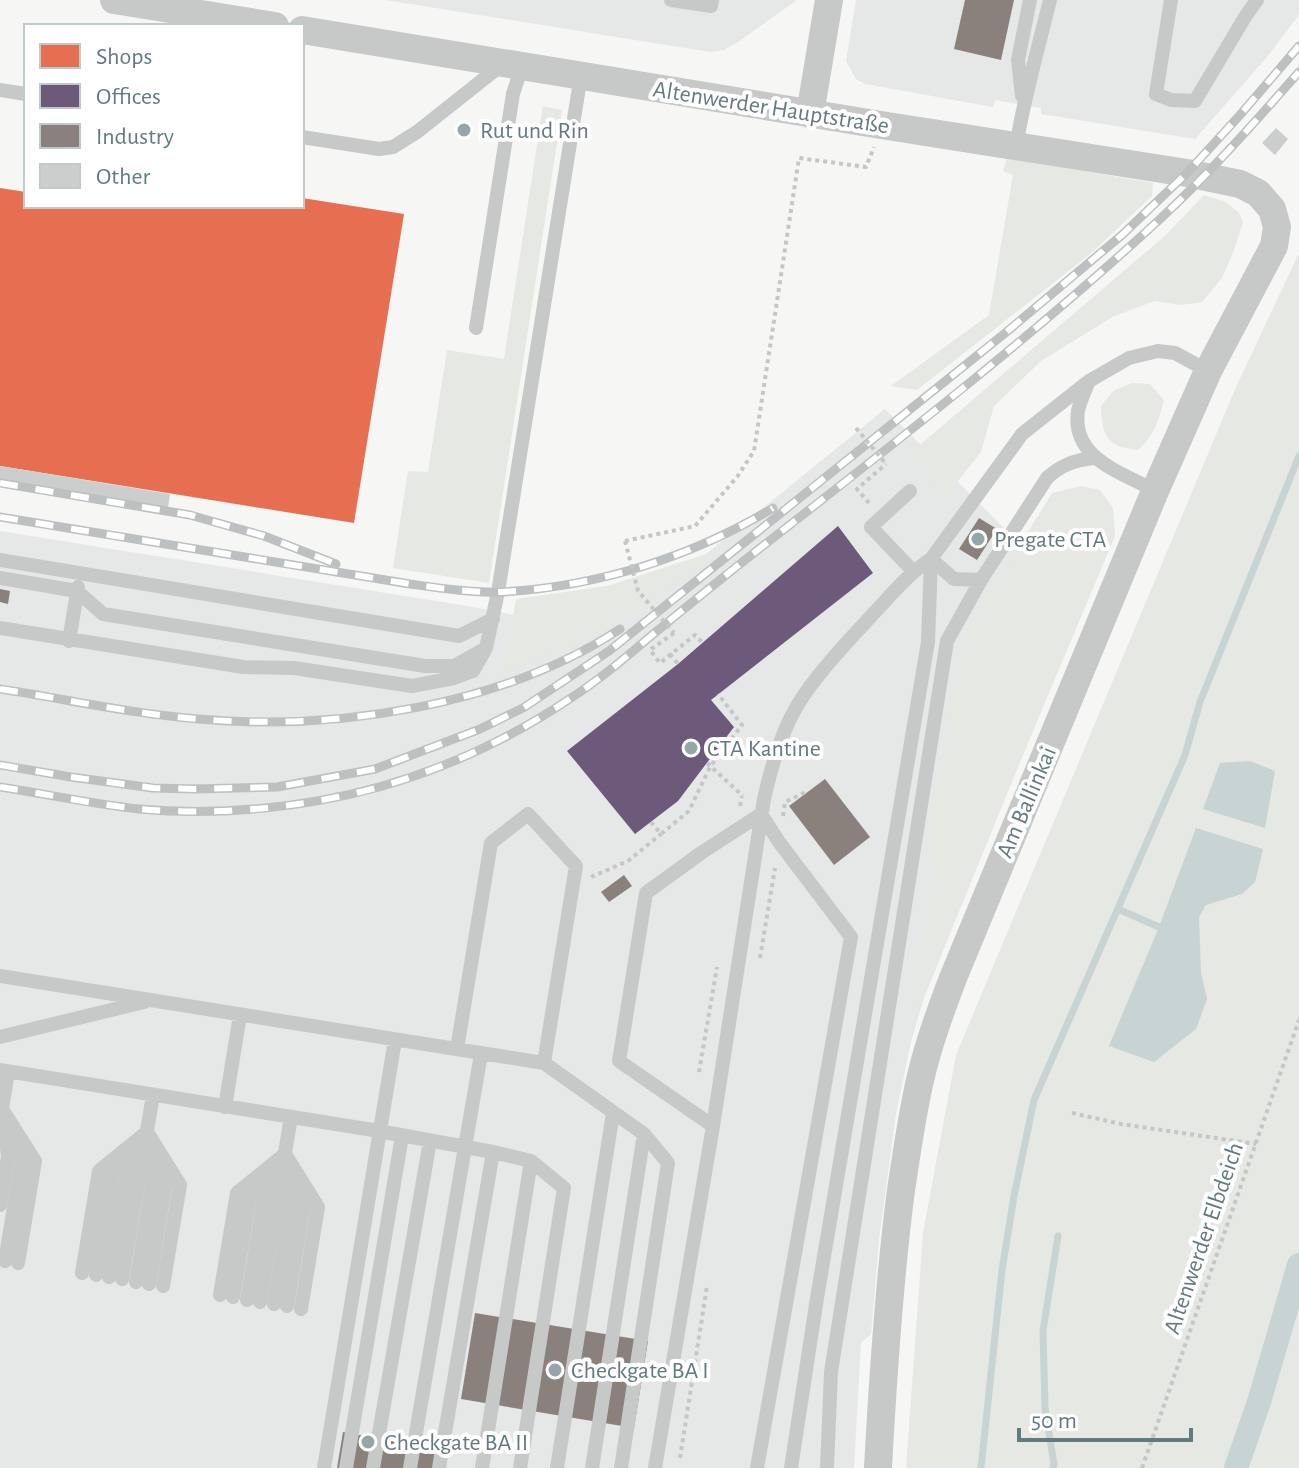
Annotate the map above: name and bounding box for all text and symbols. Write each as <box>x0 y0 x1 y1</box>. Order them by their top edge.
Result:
legend <box>24 24 304 208</box>
text: Shops <box>96 45 152 69</box>
street label: Altenwerder Hauptstraße <box>651 77 891 139</box>
text: Offices <box>96 85 161 109</box>
place label: Rut und Rin <box>480 119 589 143</box>
marker: Rut und Rin <box>455 121 473 139</box>
text: Industry <box>96 125 174 149</box>
text: Other <box>96 165 150 189</box>
place label: Pregate CTA <box>994 528 1106 552</box>
marker: Pregate CTA <box>969 530 987 548</box>
place label: CTA Kantine <box>707 737 821 761</box>
marker: CTA Kantine <box>682 739 700 757</box>
street label: Am Ballinkai <box>993 743 1061 861</box>
street label: Altenwerder Elbdeich <box>1160 1139 1248 1337</box>
place label: Checkgate BA I <box>571 1359 709 1383</box>
marker: Checkgate BA I <box>546 1361 564 1379</box>
scale bar <box>1019 1392 1191 1442</box>
text: 50 m <box>1031 1409 1077 1433</box>
place label: Checkgate BA II <box>384 1431 528 1455</box>
marker: Checkgate BA II <box>359 1433 377 1451</box>

